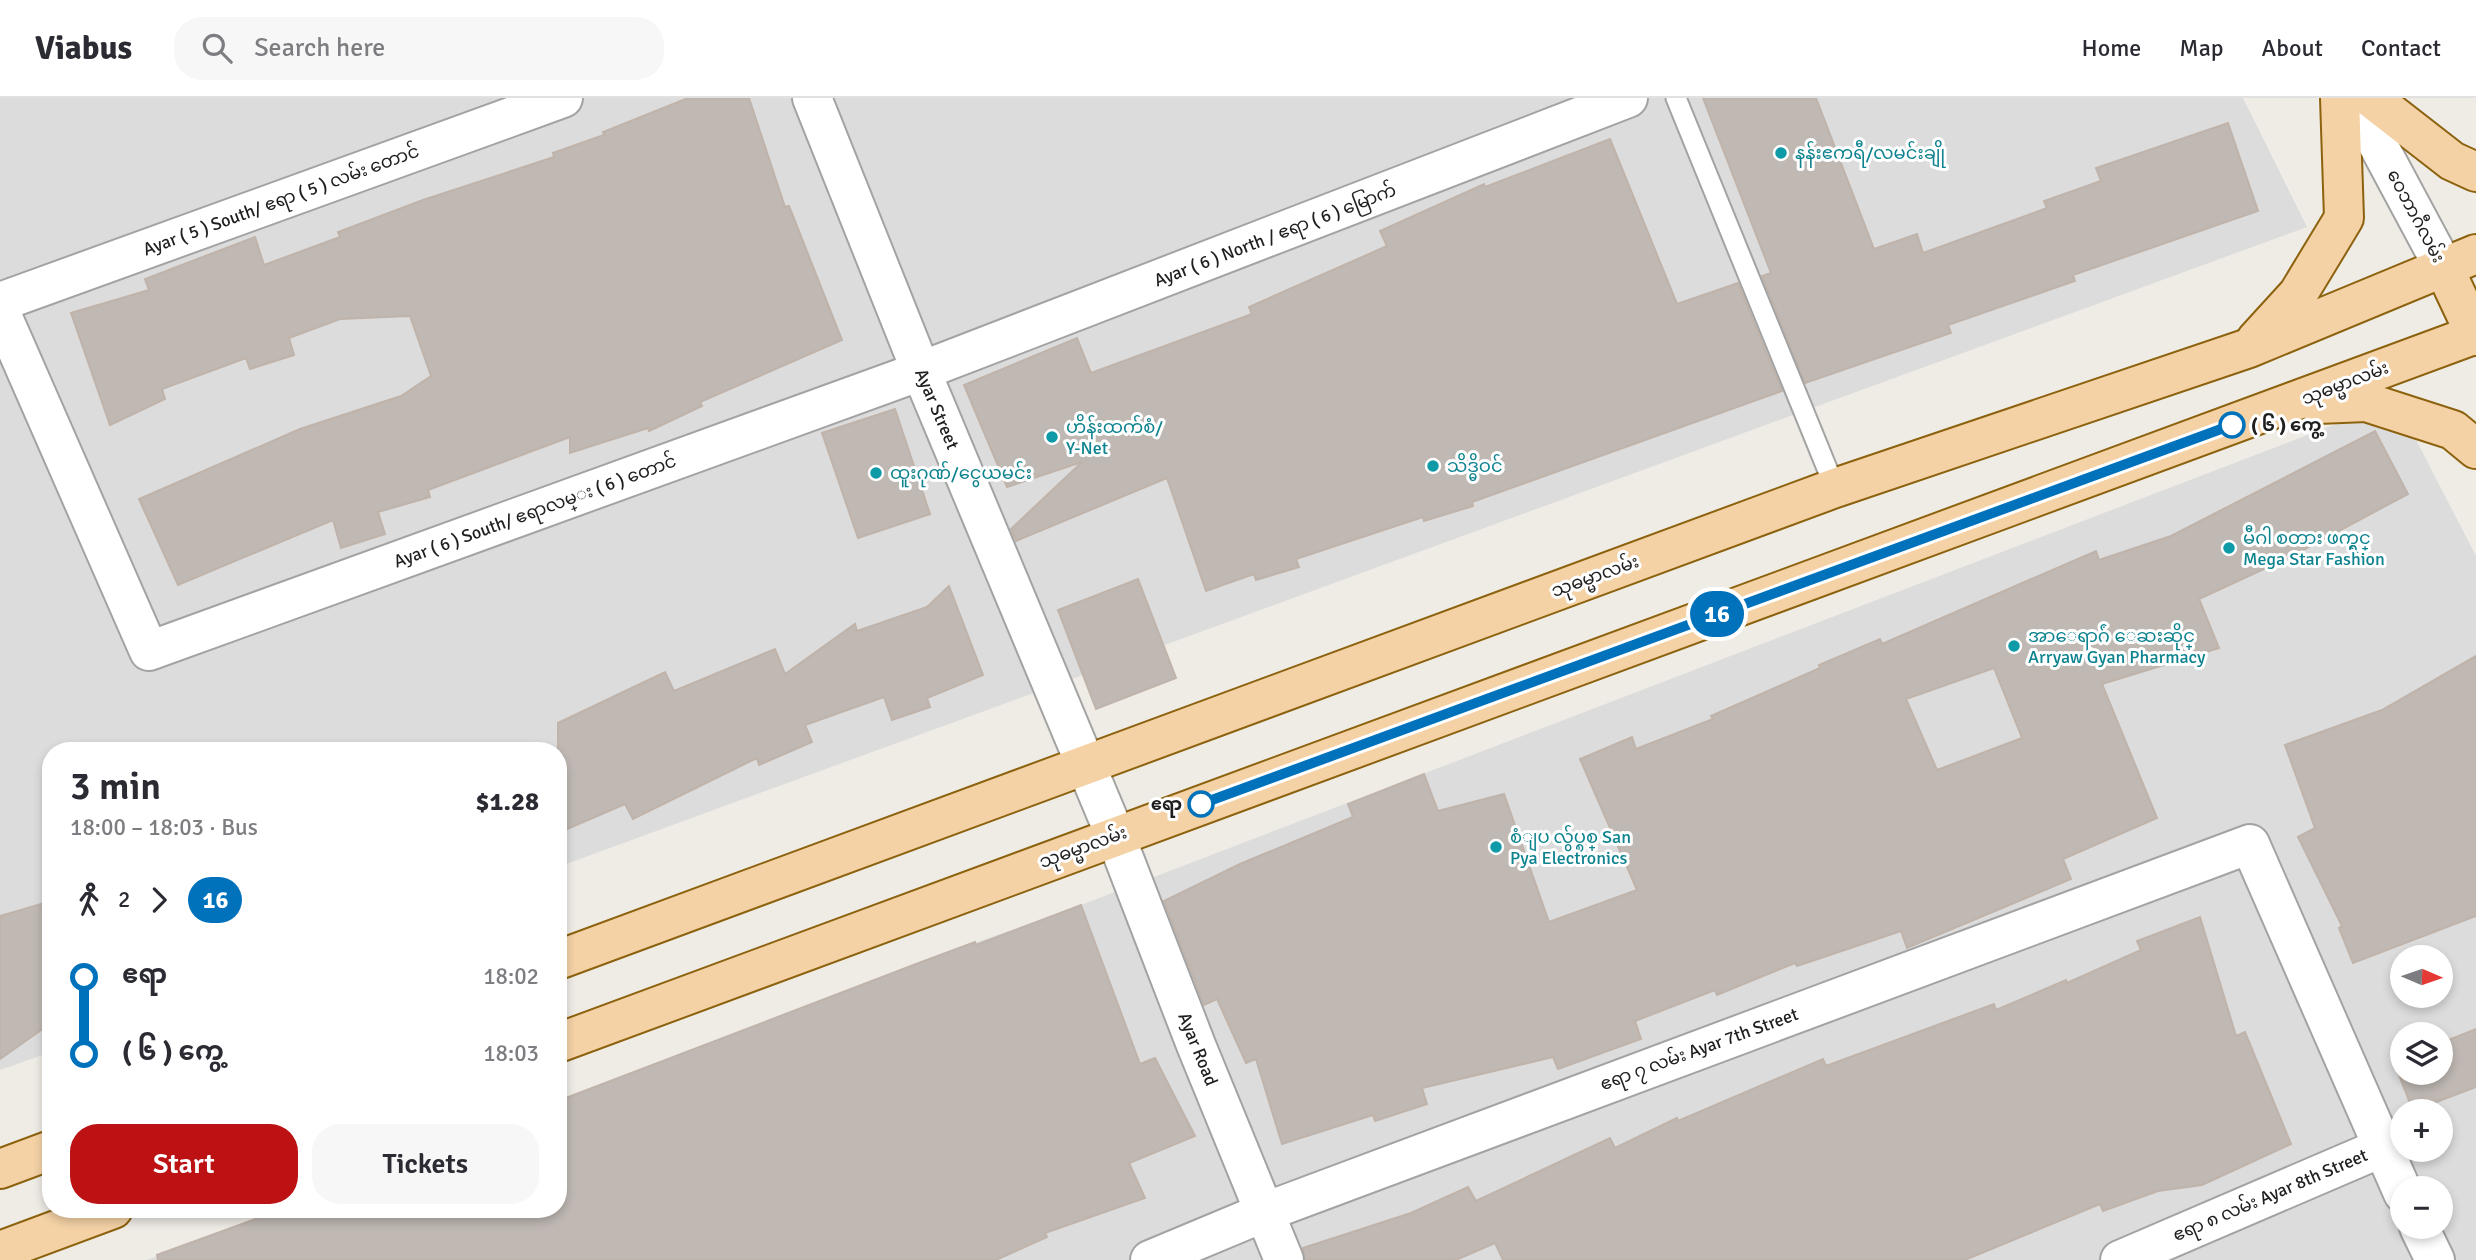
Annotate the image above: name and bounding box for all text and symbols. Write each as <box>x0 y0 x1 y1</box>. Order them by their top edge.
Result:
search box <box>174 17 664 80</box>
text: Viabus <box>35 28 132 69</box>
icon: search <box>198 29 236 67</box>
text: Search here <box>254 32 385 64</box>
text: Home <box>2081 33 2141 63</box>
text: Map <box>2179 33 2224 63</box>
text: About <box>2262 33 2323 63</box>
text: Contact <box>2361 33 2441 63</box>
street label: Ayar ( 5 ) South/ ဧရာ ( 5 ) လမ်း တောင် <box>139 138 424 264</box>
place label: နန်းဧကရီ/လမင်းချို <box>1795 139 1946 168</box>
marker: နန်းဧကရီ/လမင်းချို <box>1773 145 1789 161</box>
street label: ဝေဘာဂီလမ်း <box>2382 164 2452 266</box>
street label: Ayar ( 6 ) North / ဧရာ ( 6 ) မြောက် <box>1150 177 1401 295</box>
street label: သုဓမ္မာလမ်း <box>2298 354 2393 414</box>
street label: Ayar Street <box>910 365 964 453</box>
marker: ( ၆ ) ကွေ့ <box>2219 412 2245 438</box>
place label: ဟိန်းထက်စံ/ Y-Net <box>1066 413 1163 459</box>
place label: ( ၆ ) ကွေ့ <box>2251 413 2325 439</box>
marker: ဟိန်းထက်စံ/ Y-Net <box>1044 429 1060 445</box>
street label: Ayar ( 6 ) South/ ဧရာလမ္း ( 6 ) တောင် <box>390 448 681 576</box>
place label: သိဒ္ဓိဝင် <box>1447 452 1503 481</box>
marker: သိဒ္ဓိဝင် <box>1425 458 1441 474</box>
place label: ထူးဂုဏ်/ငွေယမင်း <box>890 460 1032 488</box>
marker: ထူးဂုဏ်/ငွေယမင်း <box>868 465 884 481</box>
place label: မီဂါ စတား ဖက္ရွင္ Mega Star Fashion <box>2243 524 2385 570</box>
marker: မီဂါ စတား ဖက္ရွင္ Mega Star Fashion <box>2221 540 2237 556</box>
street label: သုဓမ္မာလမ်း <box>1548 548 1643 606</box>
line badge: 16 <box>1686 591 1748 637</box>
text: 16 <box>1704 599 1730 629</box>
place label: အာေရာဂ်ံ ေဆးဆိုင္ Arryaw Gyan Pharmacy <box>2028 622 2206 668</box>
marker: အာေရာဂ်ံ ေဆးဆိုင္ Arryaw Gyan Pharmacy <box>2006 638 2022 654</box>
text: 3 min <box>70 763 161 810</box>
text: $1.28 <box>475 786 539 818</box>
marker: ဧရာ <box>1188 791 1214 817</box>
place label: ဧရာ <box>1151 793 1182 818</box>
text: 18:00 – 18:03 · Bus <box>70 813 258 842</box>
street label: သုဓမ္မာလမ်း <box>1036 819 1131 877</box>
place label: စံျပ လ်ွပ္စစ္ San Pya Electronics <box>1510 824 1631 869</box>
marker: စံျပ လ်ွပ္စစ္ San Pya Electronics <box>1488 839 1504 855</box>
icon: walk <box>70 881 108 919</box>
icon: forward <box>140 881 178 919</box>
text: 2 <box>118 885 130 914</box>
text: 16 <box>202 885 228 915</box>
north arrow <box>2390 945 2454 1008</box>
map controls <box>2390 945 2453 1239</box>
text: ဧရာ <box>122 959 167 991</box>
text: 18:02 <box>483 962 539 991</box>
street label: ဧရာ ၇ လမ်း Ayar 7th Street <box>1596 1001 1803 1099</box>
street label: Ayar Road <box>1173 1009 1223 1089</box>
button: layers <box>2390 1022 2453 1085</box>
text: ( ၆ ) ကွေ့ <box>122 1036 224 1068</box>
text: 18:03 <box>483 1039 539 1068</box>
button: + <box>2390 1099 2453 1162</box>
button: Start <box>70 1124 298 1204</box>
button: Tickets <box>312 1124 539 1204</box>
street label: ဧရာ ၈ လမ်း Ayar 8th Street <box>2168 1142 2372 1250</box>
button: − <box>2390 1176 2453 1239</box>

